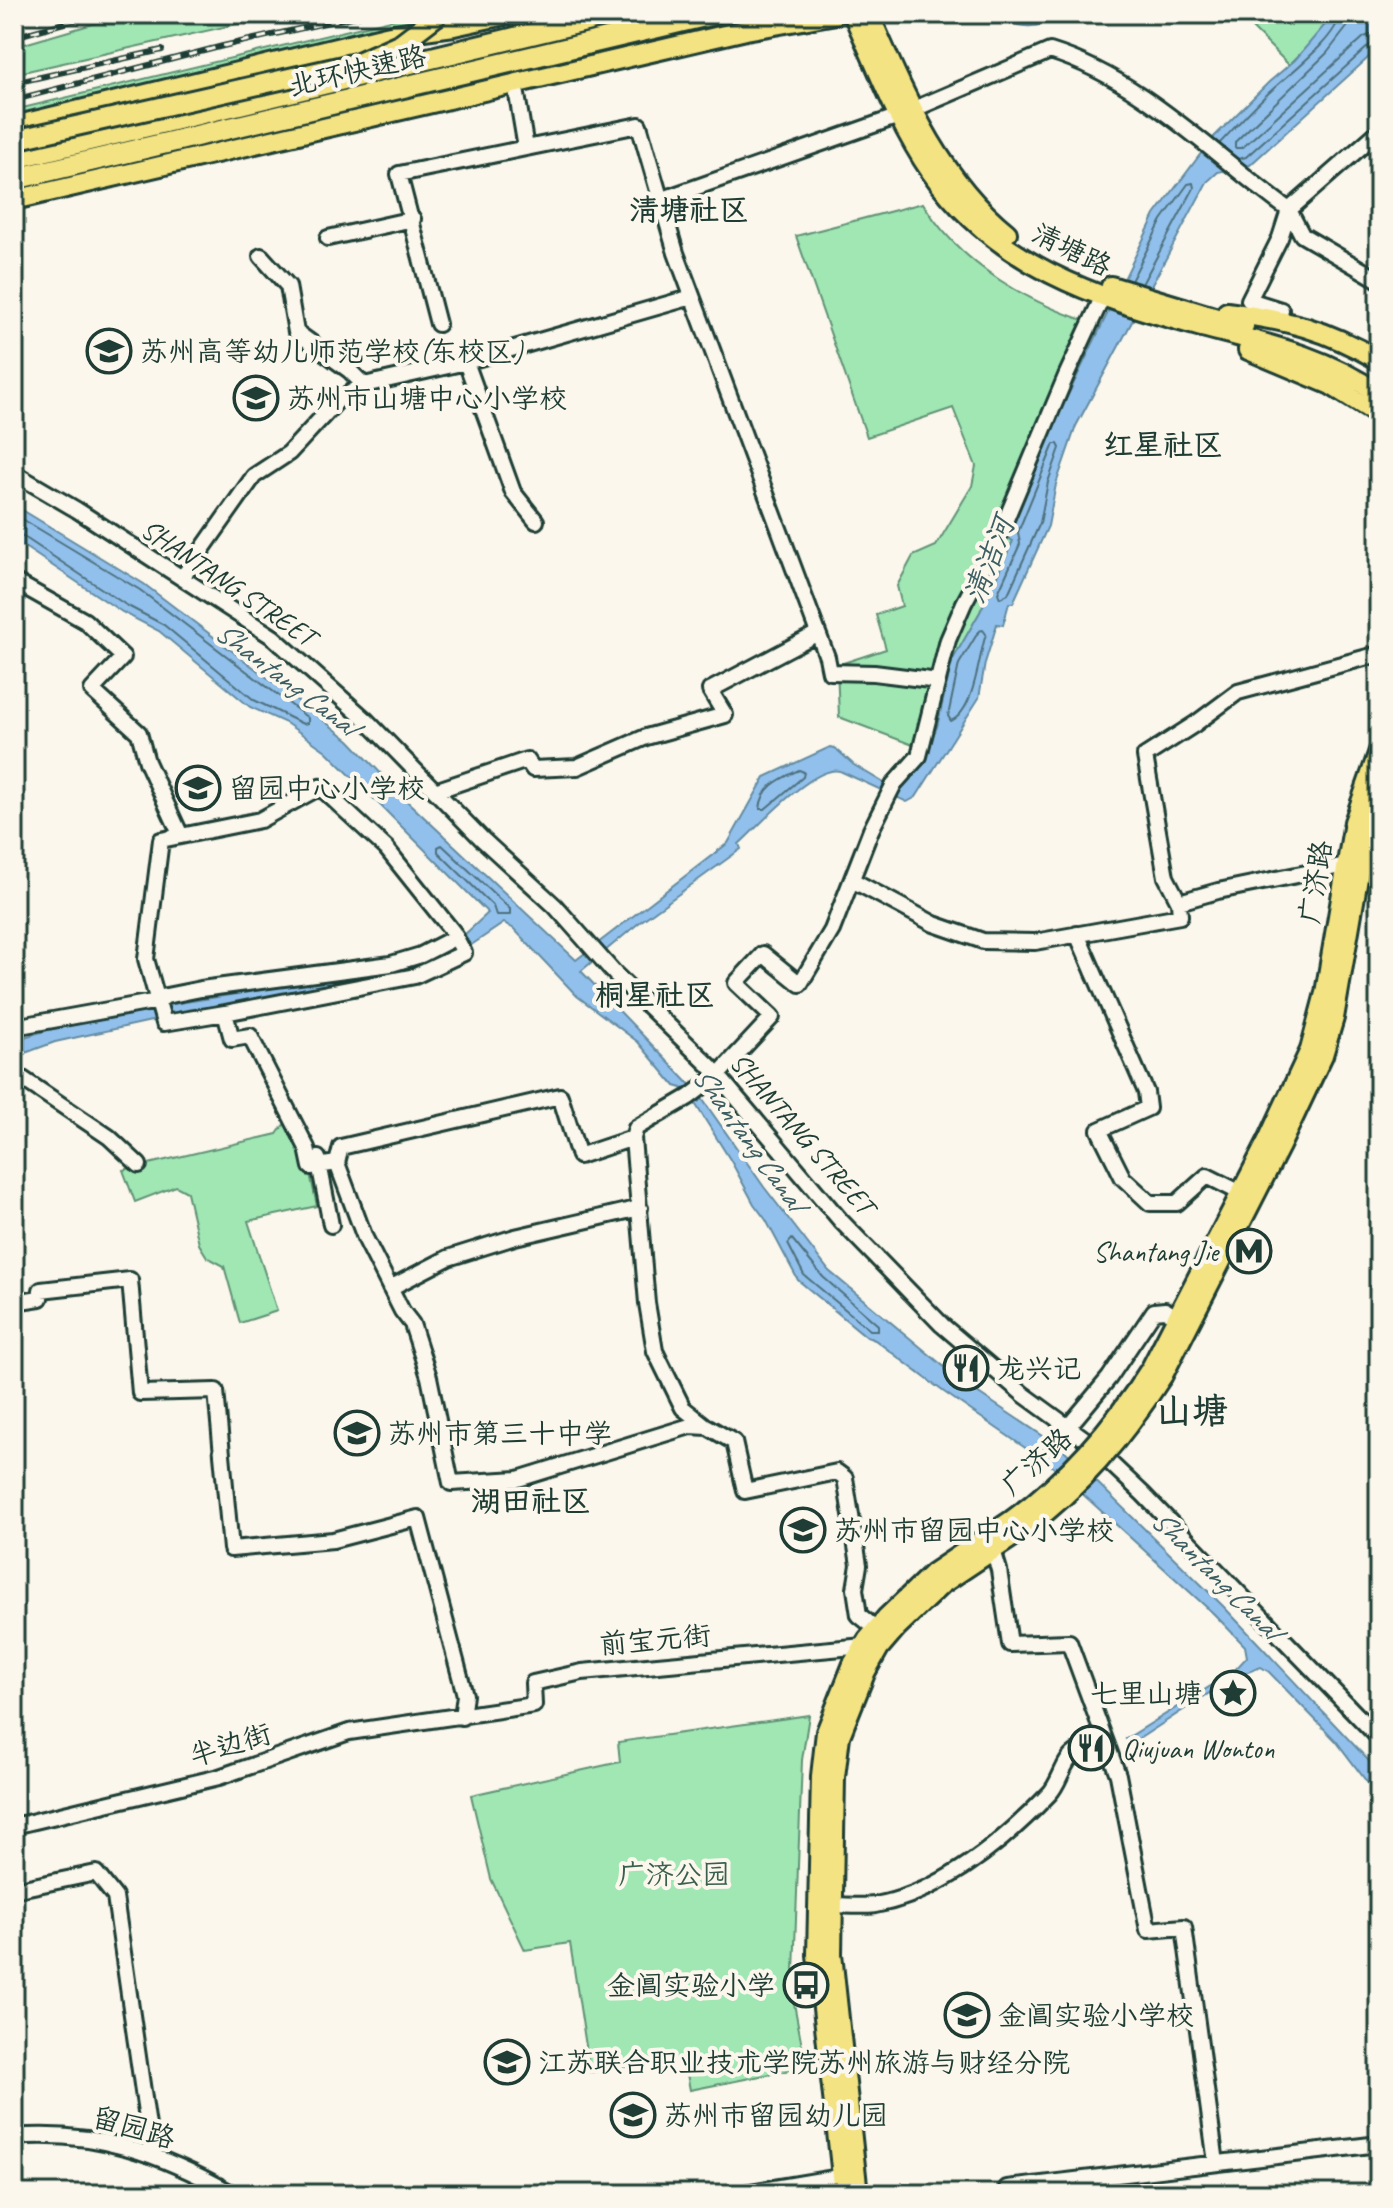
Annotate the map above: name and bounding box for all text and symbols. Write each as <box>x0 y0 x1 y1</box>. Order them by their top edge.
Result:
street label: 北环快速路 <box>285 38 429 103</box>
district label: 清塘社区 <box>629 191 749 229</box>
street label: 清塘路 <box>1026 215 1117 284</box>
school or university icon: 苏州高等幼儿师范学校(东校区) <box>85 327 133 375</box>
place label: 苏州高等幼儿师范学校(东校区) <box>140 334 524 369</box>
school or university icon: 苏州市山塘中心小学校 <box>232 374 280 422</box>
place label: 苏州市山塘中心小学校 <box>287 381 567 416</box>
district label: 红星社区 <box>1103 426 1223 464</box>
water label: 清洁河 <box>955 507 1025 609</box>
street label: SHANTANG STREET <box>135 511 328 657</box>
water label: Shantang Canal <box>208 613 372 749</box>
school or university icon: 留园中心小学校 <box>174 764 222 812</box>
place label: 留园中心小学校 <box>229 771 425 806</box>
street label: 广济路 <box>1292 838 1339 926</box>
district label: 桐星社区 <box>595 976 715 1014</box>
street label: SHANTANG STREET <box>723 1045 887 1226</box>
water label: Shantang Canal <box>684 1059 819 1225</box>
metro station icon: Shantang Jie <box>1225 1227 1273 1275</box>
place label: Shantang Jie <box>1093 1234 1220 1269</box>
restaurant icon: 龙兴记 <box>942 1344 990 1392</box>
place label: 龙兴记 <box>997 1351 1081 1386</box>
district label: 山塘 <box>1156 1388 1228 1434</box>
school or university icon: 苏州市第三十中学 <box>333 1409 381 1457</box>
place label: 苏州市第三十中学 <box>388 1416 612 1451</box>
street label: 广济路 <box>993 1420 1079 1502</box>
district label: 湖田社区 <box>471 1482 591 1520</box>
water label: Shantang Canal <box>1143 1501 1296 1654</box>
school or university icon: 苏州市留园中心小学校 <box>779 1506 827 1554</box>
place label: 苏州市留园中心小学校 <box>834 1513 1114 1548</box>
street label: 前宝元街 <box>598 1617 712 1662</box>
place icon: 七里山塘 <box>1209 1669 1257 1717</box>
place label: 七里山塘 <box>1090 1676 1202 1711</box>
street label: 半边街 <box>185 1715 275 1773</box>
restaurant icon: Qiujuan Wonton <box>1067 1724 1115 1772</box>
place label: Qiujuan Wonton <box>1122 1731 1275 1766</box>
park label: 广济公园 <box>618 1857 730 1892</box>
bus stop icon: 金阊实验小学 <box>782 1961 830 2009</box>
place label: 金阊实验小学 <box>607 1968 775 2003</box>
school or university icon: 金阊实验小学校 <box>943 1991 991 2039</box>
place label: 金阊实验小学校 <box>998 1998 1194 2033</box>
school or university icon: 江苏联合职业技术学院苏州旅游与财经分院 <box>483 2038 531 2086</box>
place label: 江苏联合职业技术学院苏州旅游与财经分院 <box>538 2045 1070 2080</box>
school or university icon: 苏州市留园幼儿园 <box>609 2091 657 2139</box>
place label: 苏州市留园幼儿园 <box>664 2098 888 2133</box>
street label: 留园路 <box>89 2099 179 2156</box>

